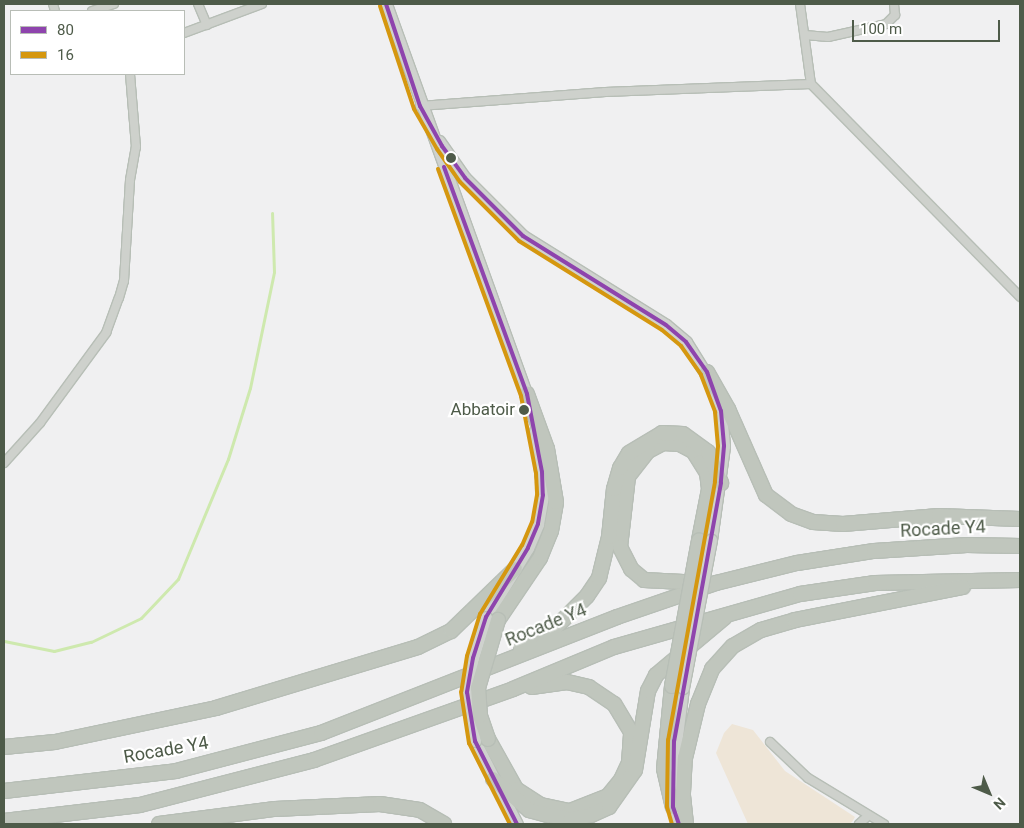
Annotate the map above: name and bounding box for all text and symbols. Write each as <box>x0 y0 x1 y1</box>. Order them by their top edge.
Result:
legend <box>10 10 185 75</box>
scale bar <box>854 10 1002 42</box>
text: 100 m <box>860 20 902 38</box>
text: 80 <box>57 21 74 39</box>
text: 16 <box>57 46 74 64</box>
unlabelled marker <box>446 153 456 163</box>
place label: Abbatoir <box>451 400 515 420</box>
marker: Abbatoir <box>519 405 529 415</box>
street label: Rocade Y4 <box>900 516 986 542</box>
street label: Rocade Y4 <box>502 599 590 651</box>
street label: Rocade Y4 <box>122 732 210 768</box>
north arrow <box>964 768 1014 818</box>
text: N <box>990 794 1009 813</box>

